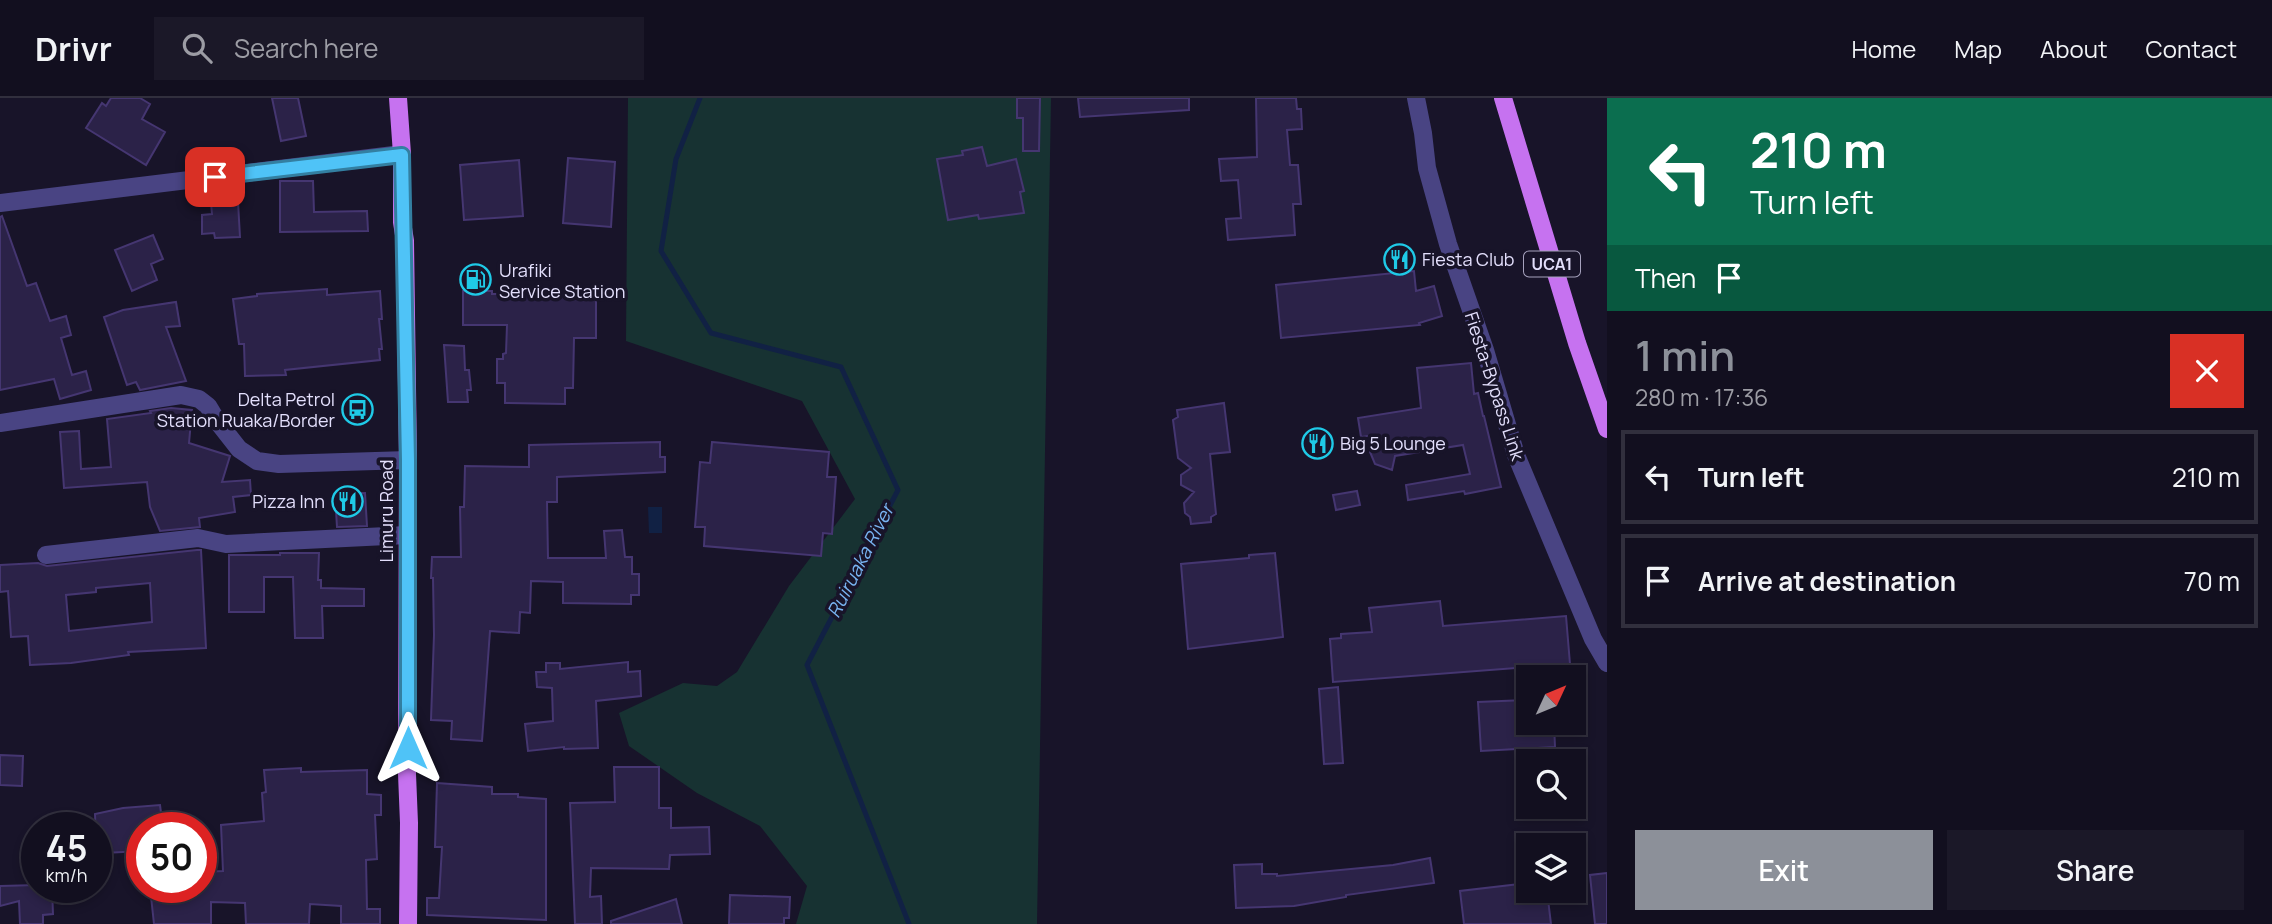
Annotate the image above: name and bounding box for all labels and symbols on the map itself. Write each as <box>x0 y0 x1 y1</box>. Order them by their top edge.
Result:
pin <box>185 147 245 207</box>
restaurant icon: Fiesta Club <box>1382 242 1416 276</box>
place label: Fiesta Club <box>1422 247 1514 271</box>
road number: UCA1 <box>1524 252 1580 276</box>
place label: Urafiki Service Station <box>499 258 625 303</box>
fuel station icon: Urafiki Service Station <box>459 263 493 297</box>
street label: Fiesta-Bypass Link <box>1460 309 1531 464</box>
place label: Delta Petrol Station Ruaka/Border <box>157 387 336 432</box>
bus stop icon: Delta Petrol Station Ruaka/Border <box>341 392 375 426</box>
restaurant icon: Big 5 Lounge <box>1300 426 1334 460</box>
place label: Big 5 Lounge <box>1340 431 1446 455</box>
street label: Limuru Road <box>374 460 398 562</box>
restaurant icon: Pizza Inn <box>331 484 365 518</box>
place label: Pizza Inn <box>252 489 325 513</box>
water label: Ruiruaka River <box>820 498 901 622</box>
north arrow <box>1516 665 1586 735</box>
position arrow <box>371 711 445 785</box>
speed limit sign: 50 <box>126 812 217 903</box>

